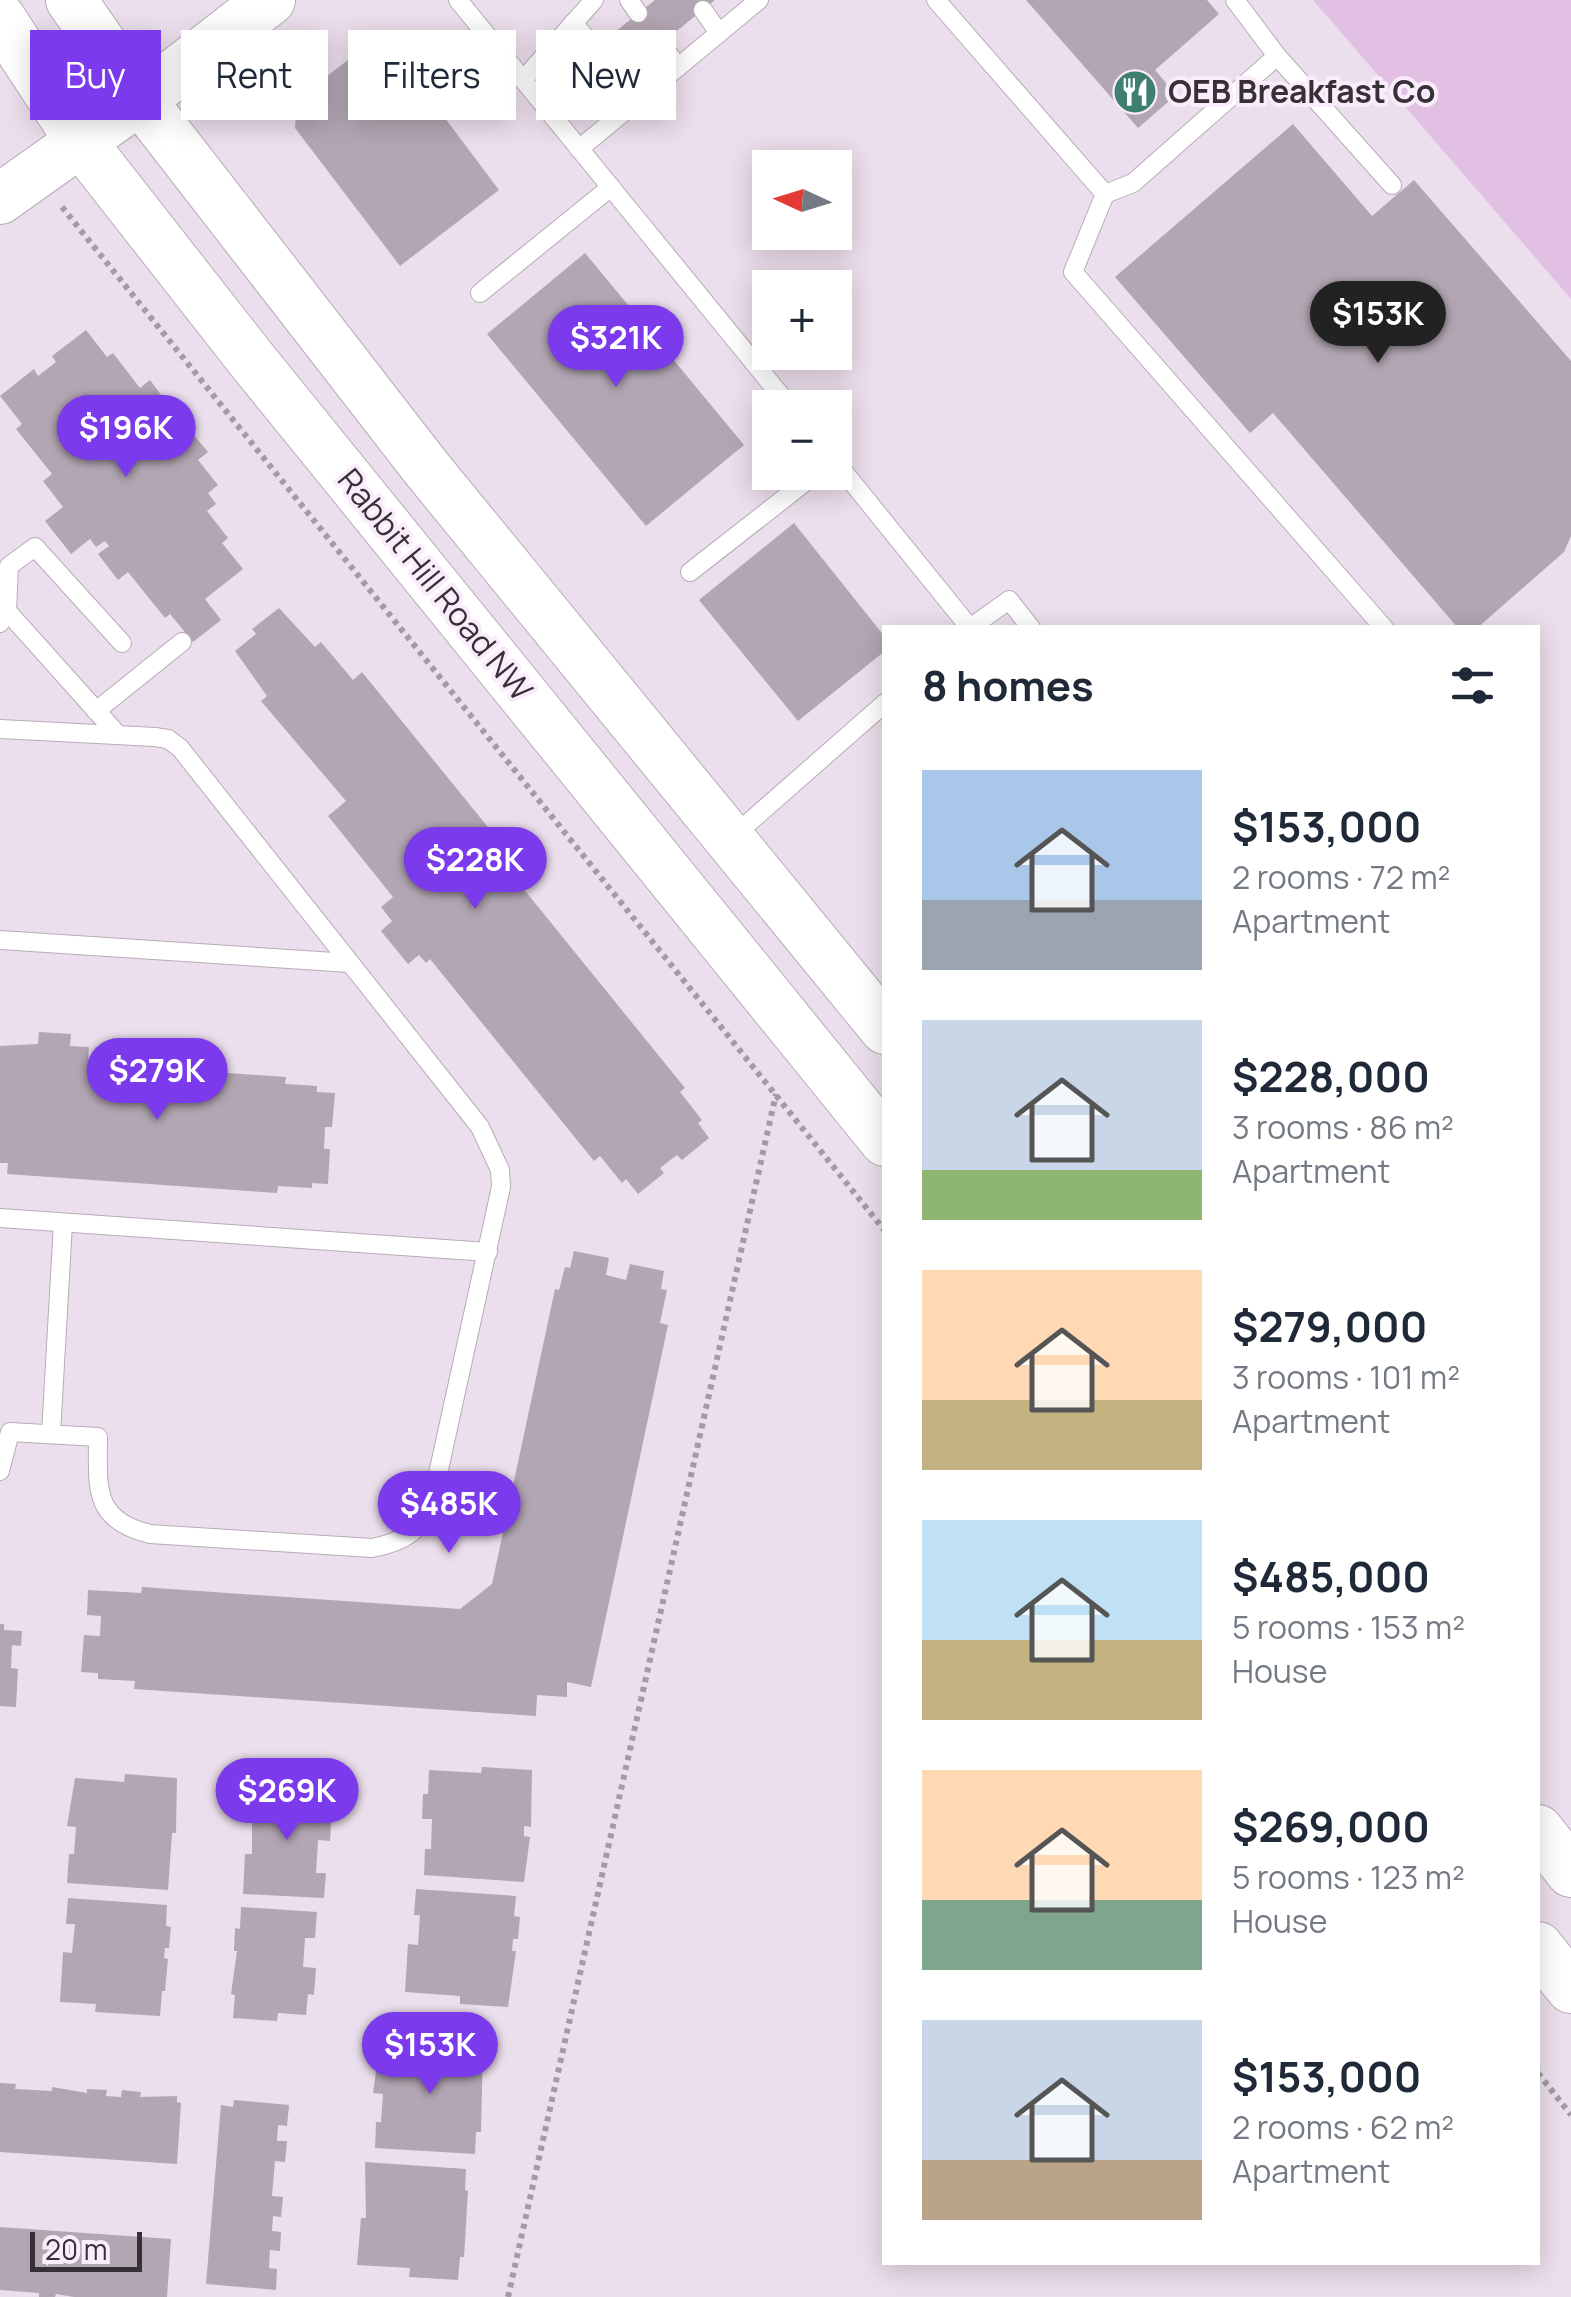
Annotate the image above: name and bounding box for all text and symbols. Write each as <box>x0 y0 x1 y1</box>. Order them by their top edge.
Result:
chip: Buy <box>30 30 161 120</box>
chip: Rent <box>181 30 328 120</box>
chip: Filters <box>348 30 516 120</box>
chip: New <box>536 30 676 120</box>
restaurant icon: OEB Breakfast Co <box>1112 69 1158 115</box>
place label: OEB Breakfast Co <box>1168 69 1436 113</box>
north arrow <box>752 150 852 250</box>
map controls <box>752 150 852 490</box>
button: + <box>752 270 852 370</box>
pin: $153K <box>1308 281 1448 366</box>
text: $153K <box>1332 291 1424 335</box>
pin: $321K <box>546 305 686 390</box>
text: $321K <box>570 315 662 359</box>
button: − <box>752 390 852 490</box>
pin: $196K <box>56 395 196 480</box>
text: $196K <box>79 405 173 449</box>
street label: Rabbit Hill Road NW <box>328 459 543 710</box>
text: 8 homes <box>922 656 1094 714</box>
icon: filters <box>1445 658 1500 713</box>
text: $153,000 <box>1232 797 1421 855</box>
icon: home <box>1002 810 1122 930</box>
pin: $228K <box>405 827 545 912</box>
text: $228K <box>426 837 524 881</box>
text: 2 rooms · 72 m² <box>1232 855 1450 899</box>
text: Apartment <box>1232 899 1390 943</box>
pin: $279K <box>87 1038 227 1123</box>
text: $228,000 <box>1232 1047 1430 1105</box>
text: $279K <box>109 1048 205 1092</box>
icon: home <box>1002 1060 1122 1180</box>
text: 3 rooms · 86 m² <box>1232 1105 1454 1149</box>
text: Apartment <box>1232 1149 1390 1193</box>
text: $279,000 <box>1232 1297 1427 1355</box>
icon: home <box>1002 1310 1122 1430</box>
text: 3 rooms · 101 m² <box>1232 1355 1460 1399</box>
text: Apartment <box>1232 1399 1390 1443</box>
pin: $485K <box>379 1471 519 1556</box>
text: $485K <box>400 1481 498 1525</box>
text: $485,000 <box>1232 1547 1430 1605</box>
icon: home <box>1002 1560 1122 1680</box>
text: 5 rooms · 153 m² <box>1232 1605 1465 1649</box>
text: House <box>1232 1649 1327 1693</box>
pin: $269K <box>217 1758 357 1843</box>
text: $269K <box>238 1768 336 1812</box>
text: $269,000 <box>1232 1797 1430 1855</box>
icon: home <box>1002 1810 1122 1930</box>
text: 5 rooms · 123 m² <box>1232 1855 1465 1899</box>
text: House <box>1232 1899 1327 1943</box>
pin: $153K <box>360 2012 500 2097</box>
text: $153K <box>384 2022 476 2066</box>
text: $153,000 <box>1232 2047 1421 2105</box>
icon: home <box>1002 2060 1122 2180</box>
text: 2 rooms · 62 m² <box>1232 2105 1454 2149</box>
text: Apartment <box>1232 2149 1390 2193</box>
scale bar <box>30 2227 142 2272</box>
text: 20 m <box>45 2230 107 2268</box>

